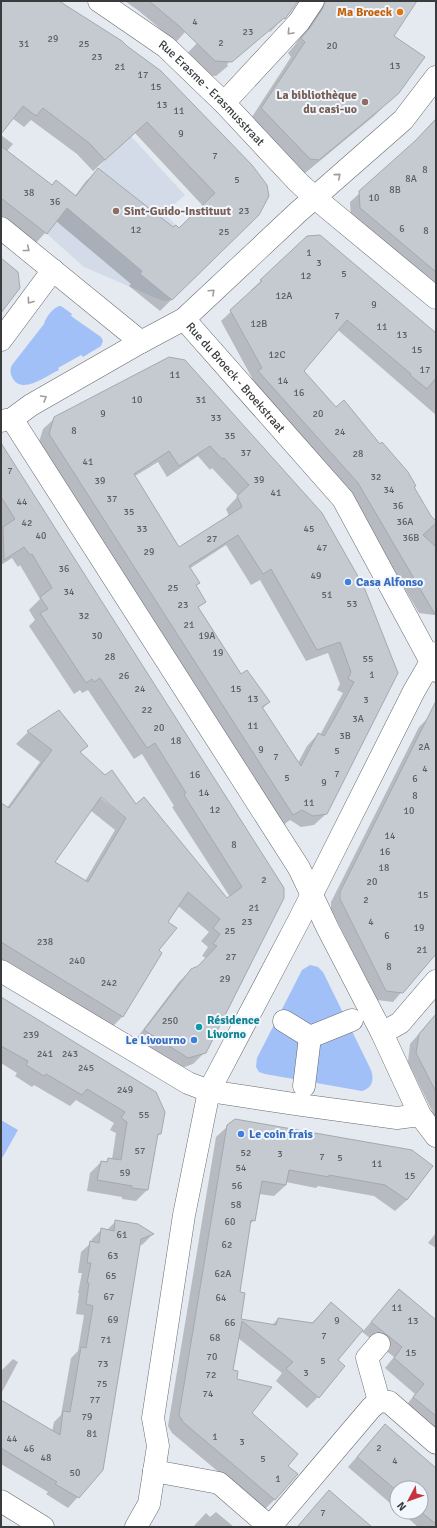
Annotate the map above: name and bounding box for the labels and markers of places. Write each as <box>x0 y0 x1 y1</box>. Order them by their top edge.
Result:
place label: Ma Broeck <box>337 5 393 20</box>
marker: Ma Broeck <box>395 7 405 17</box>
place label: La bibliothèque du casi-uo <box>276 88 357 117</box>
marker: La bibliothèque du casi-uo <box>360 97 370 107</box>
place label: Sint-Guido-Instituut <box>124 204 231 219</box>
marker: Sint-Guido-Instituut <box>111 206 121 216</box>
place label: Casa Alfonso <box>356 575 423 590</box>
marker: Casa Alfonso <box>343 577 353 587</box>
place label: Résidence Livorno <box>207 1013 260 1042</box>
marker: Résidence Livorno <box>194 1022 204 1032</box>
place label: Le Livourno <box>126 1033 186 1048</box>
marker: Le Livourno <box>189 1035 199 1045</box>
place label: Le coin frais <box>249 1127 313 1142</box>
marker: Le coin frais <box>236 1129 246 1139</box>

